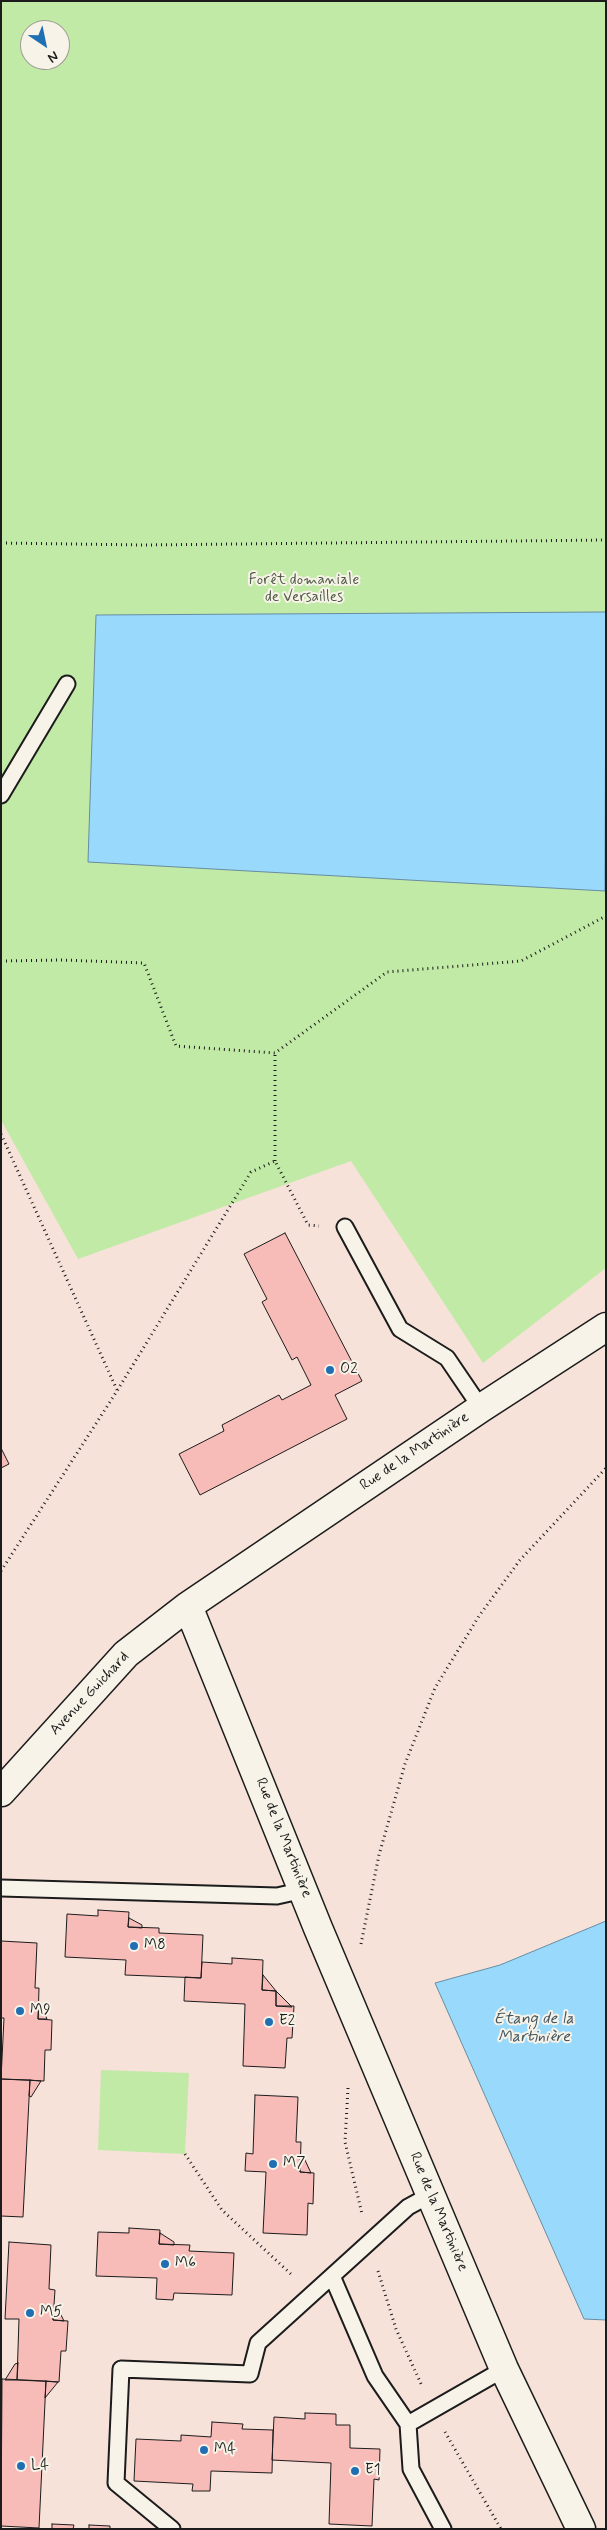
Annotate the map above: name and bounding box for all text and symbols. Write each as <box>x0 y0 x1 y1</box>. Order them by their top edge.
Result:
north arrow <box>20 20 70 70</box>
text: N <box>44 47 62 67</box>
park label: Forêt domaniale de Versailles <box>249 572 359 607</box>
place label: O2 <box>340 1361 357 1379</box>
marker: O2 <box>324 1364 336 1376</box>
street label: Rue de la Martinière <box>357 1409 473 1495</box>
street label: Avenue Guichard <box>47 1648 133 1740</box>
street label: Rue de la Martinière <box>251 1775 315 1901</box>
place label: M8 <box>144 1937 166 1955</box>
marker: M8 <box>128 1940 140 1952</box>
place label: M9 <box>30 2002 51 2020</box>
marker: M9 <box>14 2005 26 2017</box>
water label: Étang de la Martinière <box>494 2010 574 2048</box>
place label: E2 <box>279 2013 295 2031</box>
marker: E2 <box>263 2016 275 2028</box>
street label: Rue de la Martinière <box>405 2150 471 2274</box>
place label: M7 <box>283 2155 305 2173</box>
marker: M7 <box>267 2158 279 2170</box>
place label: M6 <box>175 2255 196 2273</box>
marker: M6 <box>159 2258 171 2270</box>
place label: M5 <box>40 2304 62 2322</box>
marker: M5 <box>24 2307 36 2319</box>
place label: M4 <box>214 2441 236 2459</box>
marker: M4 <box>198 2444 210 2456</box>
place label: L4 <box>31 2457 49 2475</box>
marker: L4 <box>15 2460 27 2472</box>
place label: E1 <box>365 2462 380 2480</box>
marker: E1 <box>349 2465 361 2477</box>

